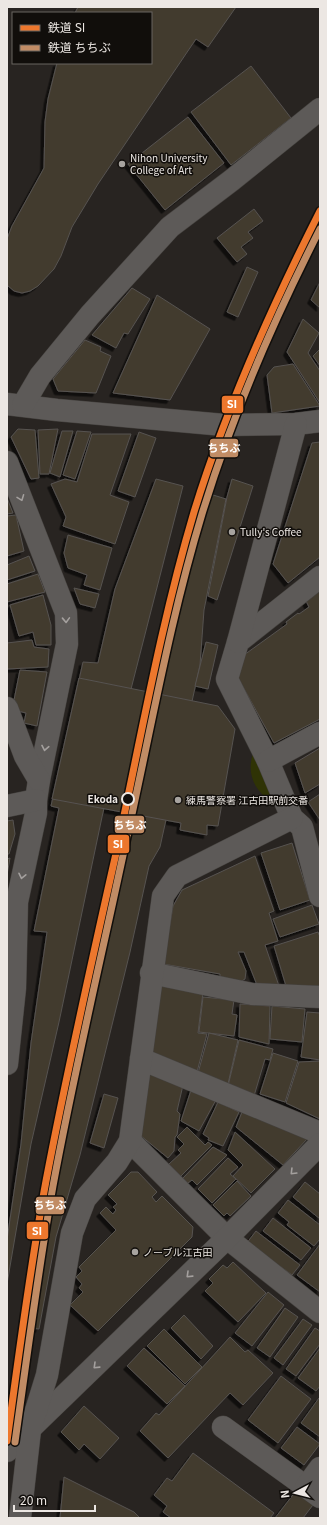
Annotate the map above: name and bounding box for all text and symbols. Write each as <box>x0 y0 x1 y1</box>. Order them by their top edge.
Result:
legend <box>12 12 152 64</box>
text: 鉄道 SI <box>48 18 85 35</box>
text: 鉄道 ちちぶ <box>48 38 111 55</box>
place label: Nihon University College of Art <box>130 150 208 177</box>
marker: Nihon University College of Art <box>117 159 127 169</box>
line badge: SI <box>221 395 244 414</box>
text: SI <box>227 395 237 411</box>
line badge: ちちぶ <box>209 438 239 458</box>
text: ちちぶ <box>208 439 241 455</box>
one-way arrow <box>17 495 25 502</box>
place label: Tully's Coffee <box>240 524 302 539</box>
marker: Tully's Coffee <box>227 527 237 537</box>
one-way arrow <box>62 617 70 623</box>
one-way arrow <box>42 745 50 751</box>
place label: Ekoda <box>88 791 118 806</box>
marker: Ekoda <box>121 792 135 806</box>
place label: 練馬警察署 江古田駅前交番 <box>186 792 308 807</box>
marker: 練馬警察署 江古田駅前交番 <box>173 795 183 805</box>
line badge: ちちぶ <box>114 815 145 834</box>
text: ちちぶ <box>114 816 147 832</box>
line badge: SI <box>107 834 130 854</box>
text: SI <box>113 835 123 851</box>
one-way arrow <box>19 872 27 879</box>
one-way arrow <box>290 1167 298 1175</box>
text: ちちぶ <box>34 1196 67 1212</box>
line badge: ちちぶ <box>35 1196 65 1215</box>
line badge: SI <box>26 1221 49 1240</box>
text: SI <box>32 1222 42 1238</box>
place label: ノーブル江古田 <box>143 1244 212 1259</box>
marker: ノーブル江古田 <box>130 1247 140 1257</box>
one-way arrow <box>186 1270 194 1278</box>
one-way arrow <box>93 1361 101 1369</box>
north arrow <box>275 1473 315 1513</box>
scale bar <box>14 1487 95 1513</box>
text: N <box>276 1489 293 1499</box>
text: 20 m <box>20 1491 47 1508</box>

